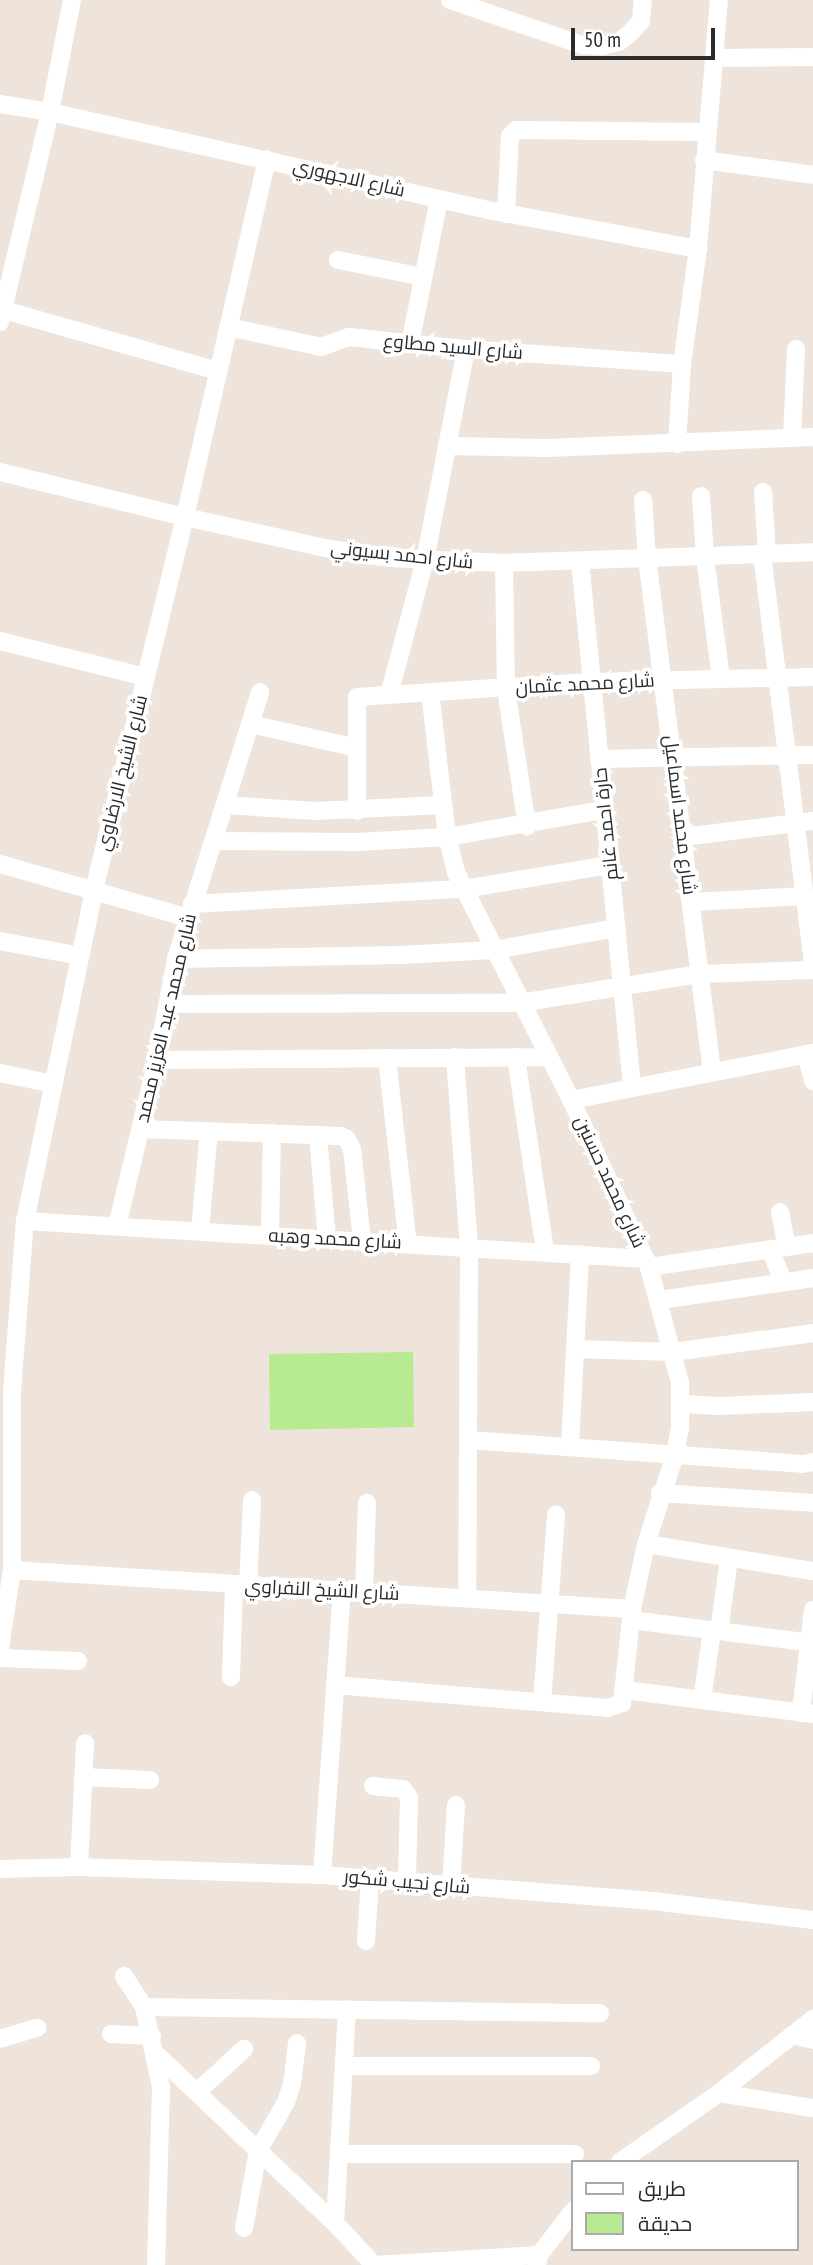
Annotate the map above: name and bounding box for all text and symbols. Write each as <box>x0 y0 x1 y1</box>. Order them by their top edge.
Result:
scale bar <box>575 14 718 58</box>
text: 50 m <box>584 26 621 53</box>
street label: شارع الاجهوري <box>291 154 407 202</box>
street label: شارع السيد مطاوع <box>382 330 524 364</box>
street label: شارع احمد بسيوني <box>330 536 474 574</box>
street label: شارع محمد عثمان <box>515 669 655 699</box>
street label: شارع الشيخ الارضاوي <box>92 693 152 853</box>
street label: شارع محمد اسماعيل <box>659 734 701 896</box>
street label: حارة احمد غانم <box>589 766 623 882</box>
street label: شارع محمد عبد العزيز محمد <box>131 911 201 1125</box>
street label: شارع محمد حسنين <box>569 1112 651 1252</box>
street label: شارع محمد وهبه <box>268 1224 402 1254</box>
street label: شارع الشيخ النفراوي <box>244 1575 400 1605</box>
street label: شارع نجيب شكور <box>343 1865 471 1899</box>
legend <box>572 2160 799 2251</box>
text: طريق <box>638 2175 686 2202</box>
text: حديقة <box>638 2210 692 2237</box>

